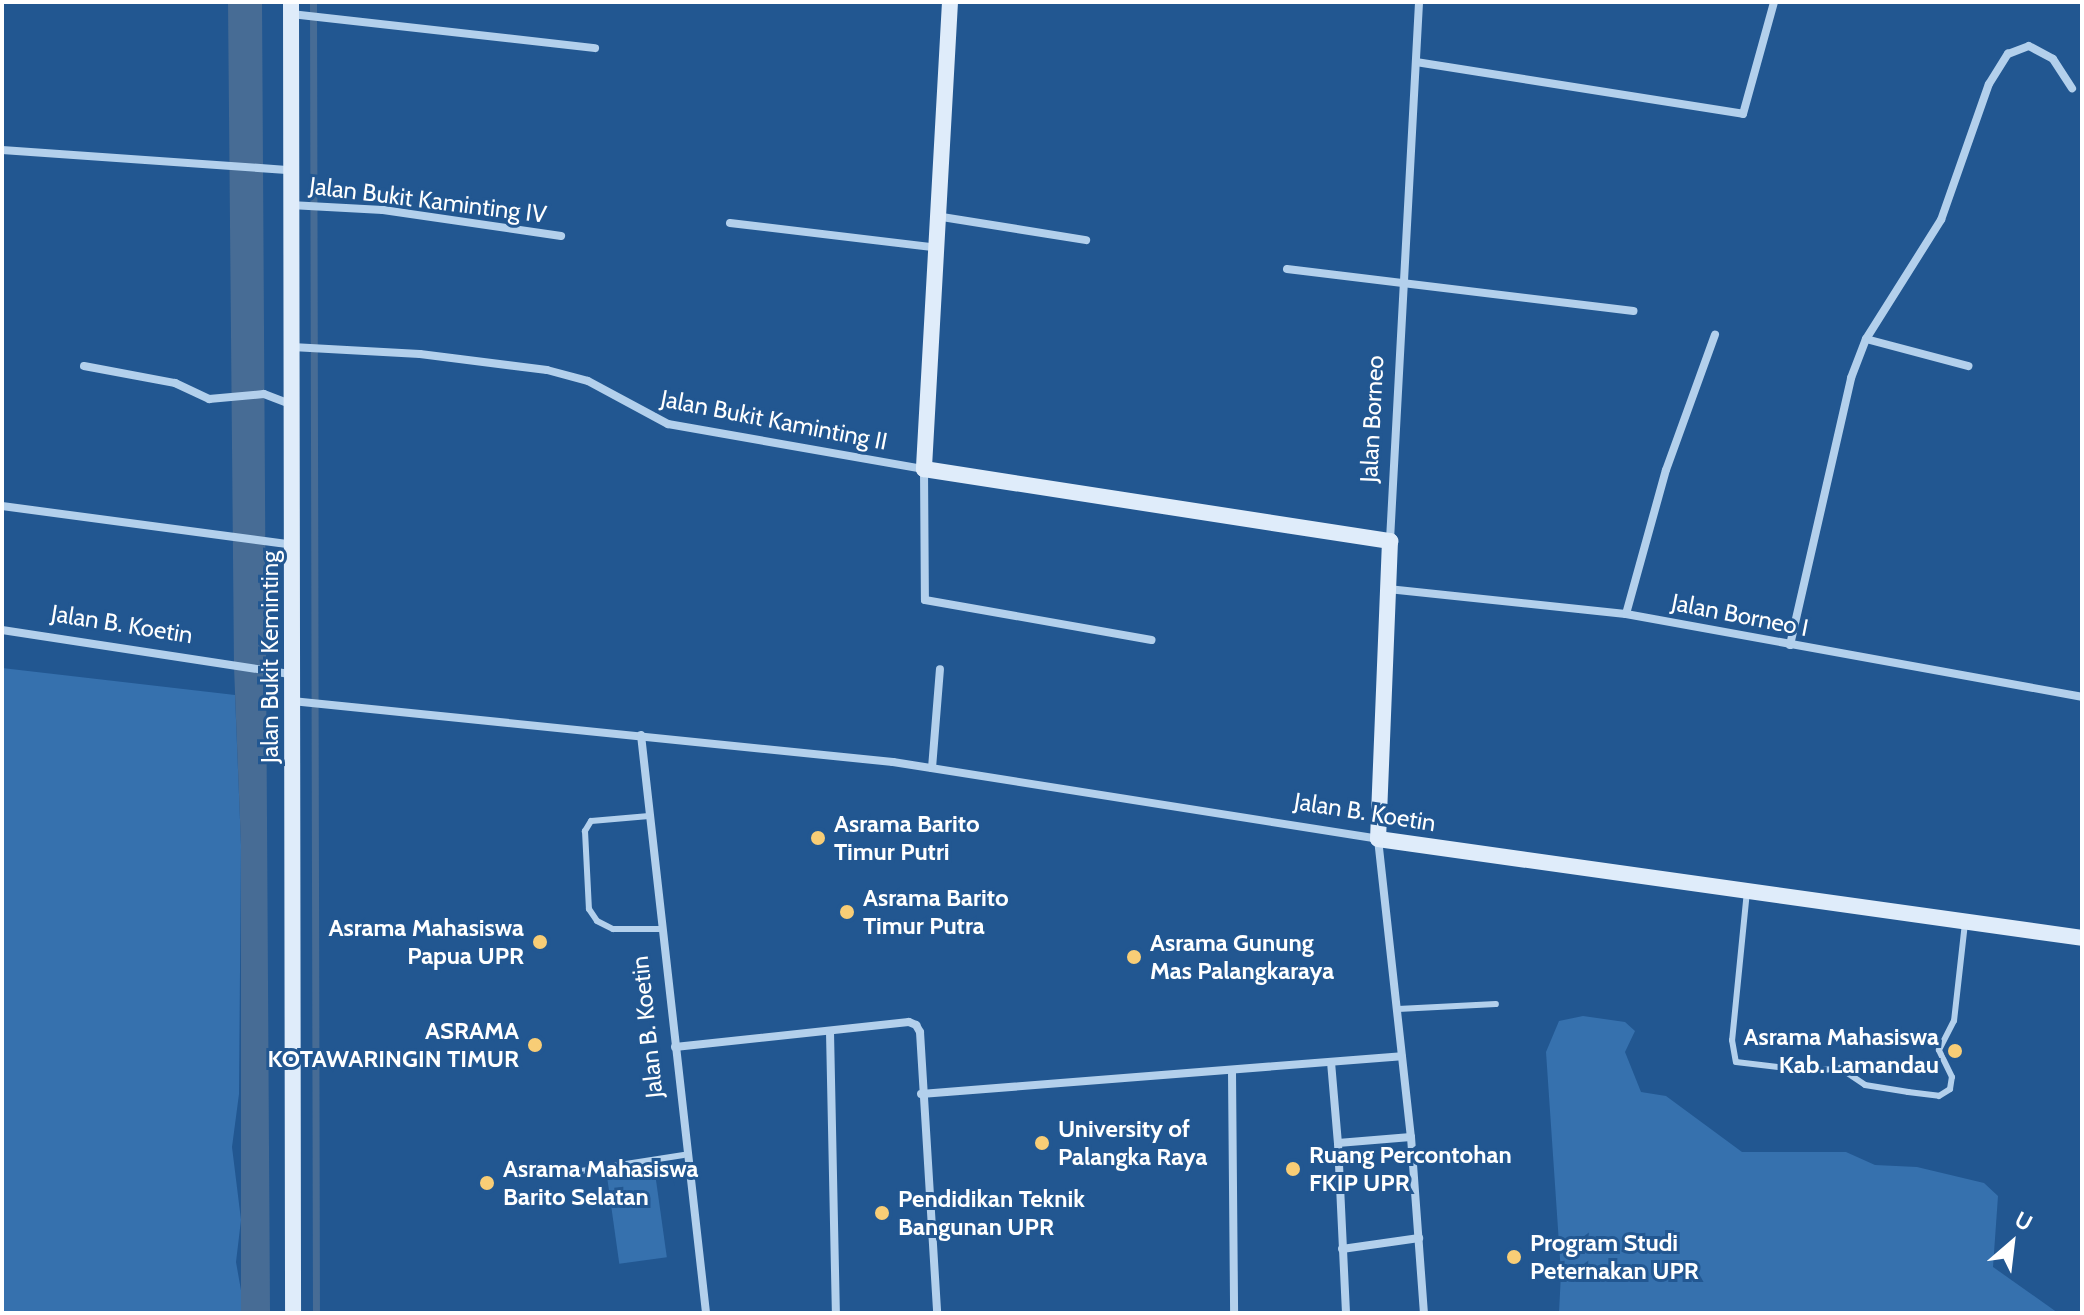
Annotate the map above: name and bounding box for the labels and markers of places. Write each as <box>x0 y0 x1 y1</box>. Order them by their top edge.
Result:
place label: Asrama Barito Timur Putri <box>834 810 980 866</box>
marker: Asrama Barito Timur Putri <box>809 829 827 847</box>
place label: Asrama Barito Timur Putra <box>863 884 1009 940</box>
marker: Asrama Barito Timur Putra <box>838 903 856 921</box>
place label: Asrama Mahasiswa Papua UPR <box>329 914 524 970</box>
place label: Asrama Gunung Mas Palangkaraya <box>1150 929 1334 985</box>
marker: Asrama Mahasiswa Papua UPR <box>531 933 549 951</box>
marker: Asrama Gunung Mas Palangkaraya <box>1125 948 1143 966</box>
place label: ASRAMA KOTAWARINGIN TIMUR <box>267 1017 519 1073</box>
place label: Asrama Mahasiswa Kab. Lamandau <box>1744 1023 1939 1079</box>
marker: ASRAMA KOTAWARINGIN TIMUR <box>526 1036 544 1054</box>
marker: Asrama Mahasiswa Kab. Lamandau <box>1946 1042 1964 1060</box>
place label: University of Palangka Raya <box>1058 1115 1207 1171</box>
marker: University of Palangka Raya <box>1033 1134 1051 1152</box>
place label: Ruang Percontohan FKIP UPR <box>1309 1141 1512 1197</box>
place label: Asrama Mahasiswa Barito Selatan <box>503 1155 698 1211</box>
marker: Ruang Percontohan FKIP UPR <box>1284 1160 1302 1178</box>
marker: Asrama Mahasiswa Barito Selatan <box>478 1174 496 1192</box>
place label: Pendidikan Teknik Bangunan UPR <box>898 1185 1085 1241</box>
marker: Pendidikan Teknik Bangunan UPR <box>873 1204 891 1222</box>
place label: Program Studi Peternakan UPR <box>1530 1229 1699 1285</box>
marker: Program Studi Peternakan UPR <box>1505 1248 1523 1266</box>

